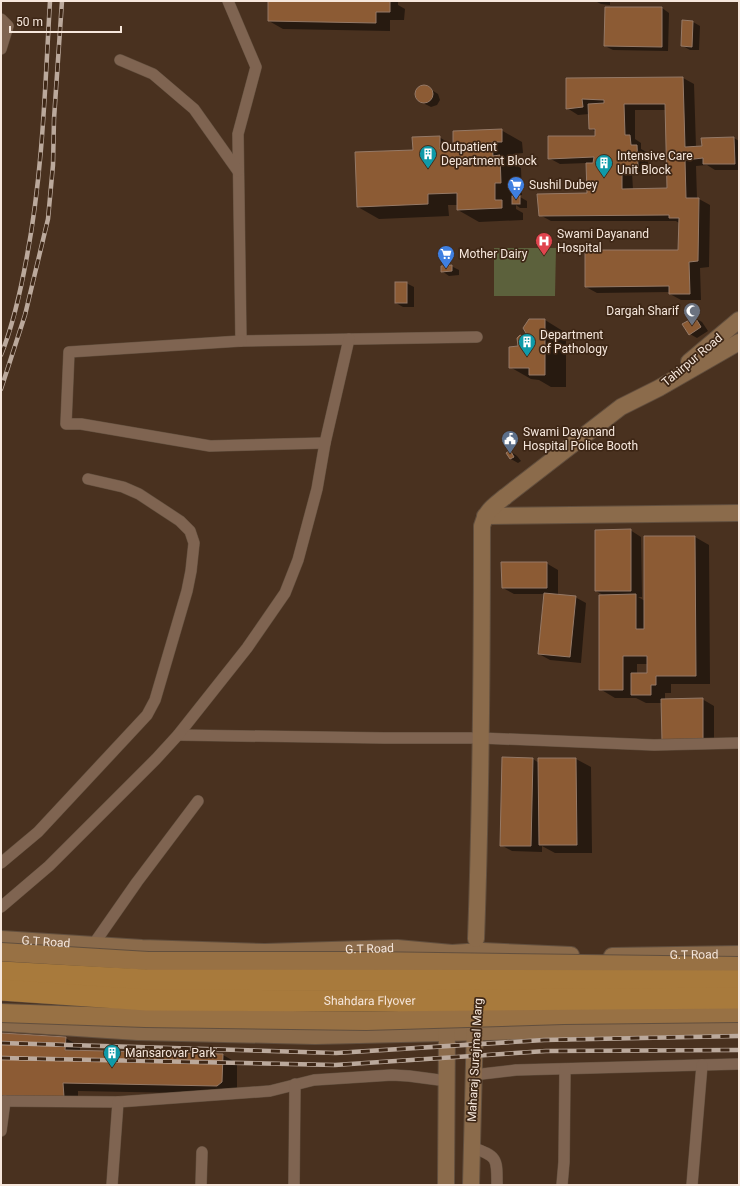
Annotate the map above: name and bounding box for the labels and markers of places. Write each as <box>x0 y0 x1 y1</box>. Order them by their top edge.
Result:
place label: Outpatient Department Block <box>441 140 538 168</box>
building icon: Outpatient Department Block <box>418 144 438 169</box>
place label: Intensive Care Unit Block <box>617 149 693 177</box>
building icon: Intensive Care Unit Block <box>594 153 614 178</box>
supermarket icon: Sushil Dubey <box>506 175 526 200</box>
place label: Sushil Dubey <box>529 178 598 192</box>
place label: Swami Dayanand Hospital <box>557 227 649 255</box>
hospital icon: Swami Dayanand Hospital <box>534 231 554 256</box>
supermarket icon: Mother Dairy <box>436 244 456 269</box>
place label: Mother Dairy <box>459 247 528 261</box>
mosque icon: Dargah Sharif <box>682 301 702 326</box>
place label: Dargah Sharif <box>606 304 680 318</box>
place label: Department of Pathology <box>540 328 608 356</box>
building icon: Department of Pathology <box>517 332 537 357</box>
place label: Swami Dayanand Hospital Police Booth <box>523 425 638 453</box>
public building icon: Swami Dayanand Hospital Police Booth <box>500 429 520 454</box>
building icon: Mansarovar Park <box>102 1043 122 1068</box>
place label: Mansarovar Park <box>125 1046 216 1060</box>

